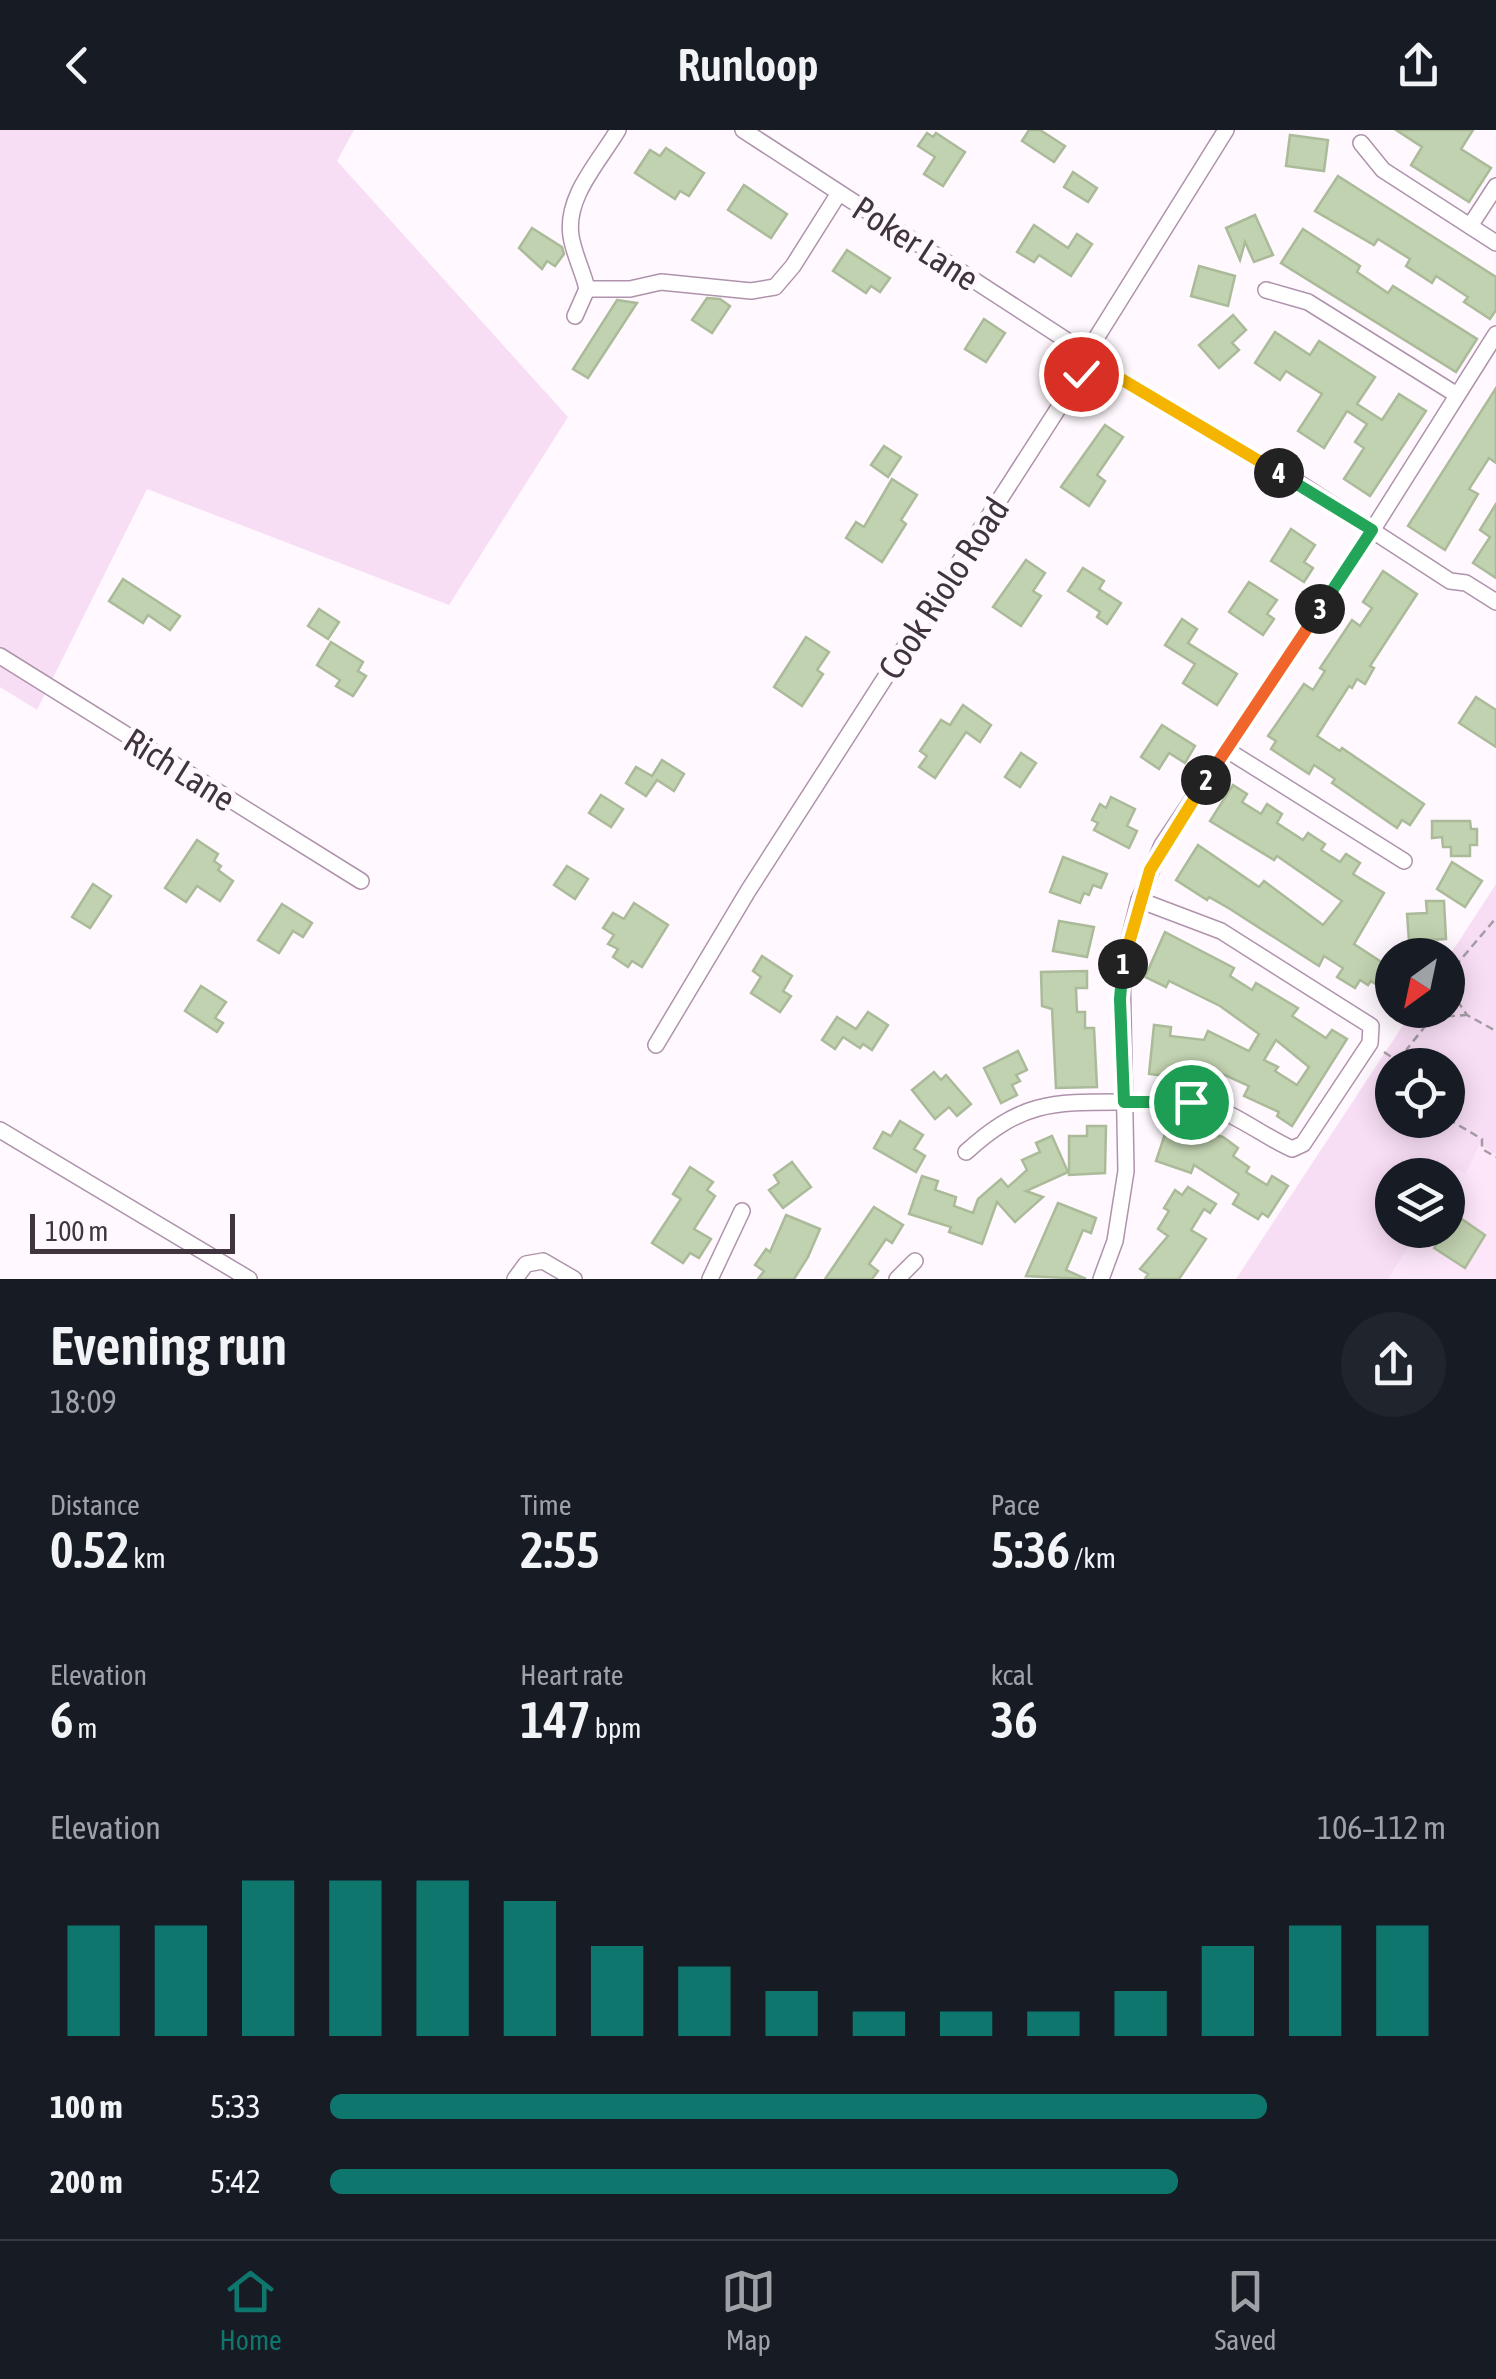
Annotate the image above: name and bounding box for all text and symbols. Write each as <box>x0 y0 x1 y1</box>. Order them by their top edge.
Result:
icon: back <box>50 38 105 93</box>
icon: share <box>1391 38 1446 93</box>
text: Runloop <box>677 39 819 91</box>
street label: Poker Lane <box>846 188 986 298</box>
pin <box>1039 332 1124 417</box>
icon: check <box>1054 347 1109 402</box>
pin: 4 <box>1254 448 1304 498</box>
text: 4 <box>1272 457 1286 489</box>
street label: Cook Riolo Road <box>870 490 1016 686</box>
pin: 3 <box>1295 584 1345 634</box>
text: 3 <box>1313 593 1327 625</box>
street label: Rich Lane <box>117 719 243 819</box>
pin: 2 <box>1181 755 1231 805</box>
text: 2 <box>1199 764 1213 796</box>
north arrow <box>1375 938 1465 1028</box>
map controls <box>1375 938 1465 1248</box>
pin: 1 <box>1098 939 1148 989</box>
text: 1 <box>1116 948 1130 980</box>
button: locate <box>1375 1048 1465 1138</box>
pin <box>1149 1060 1234 1145</box>
icon: arrive <box>1164 1075 1219 1130</box>
button: layers <box>1375 1158 1465 1248</box>
scale bar <box>30 1209 235 1254</box>
text: 100 m <box>45 1215 108 1247</box>
button: share <box>1341 1312 1446 1417</box>
text: Evening run <box>50 1314 287 1377</box>
text: 18:09 <box>50 1383 117 1420</box>
text: Distance <box>50 1489 140 1521</box>
text: Time <box>520 1489 571 1521</box>
text: Pace <box>991 1489 1040 1521</box>
text: 0.52 <box>50 1521 129 1579</box>
text: 2:55 <box>520 1521 600 1579</box>
text: 5:36 <box>991 1521 1070 1579</box>
text: km <box>129 1542 166 1574</box>
text: /km <box>1070 1542 1116 1574</box>
text: Elevation <box>50 1659 147 1691</box>
text: Heart rate <box>520 1659 623 1691</box>
text: kcal <box>991 1659 1033 1691</box>
text: 6 <box>50 1691 74 1749</box>
text: 147 <box>520 1691 591 1749</box>
text: 36 <box>991 1691 1038 1749</box>
text: m <box>74 1712 98 1744</box>
text: bpm <box>591 1712 641 1744</box>
text: Elevation <box>50 1809 161 1846</box>
text: 106–112 m <box>1317 1809 1446 1846</box>
text: 100 m <box>50 2088 123 2125</box>
text: 5:33 <box>210 2088 261 2125</box>
text: 200 m <box>50 2163 123 2200</box>
text: 5:42 <box>210 2163 261 2200</box>
tab: Home <box>219 2264 282 2356</box>
tab: Map <box>721 2264 776 2356</box>
tab: Saved <box>1215 2264 1277 2356</box>

